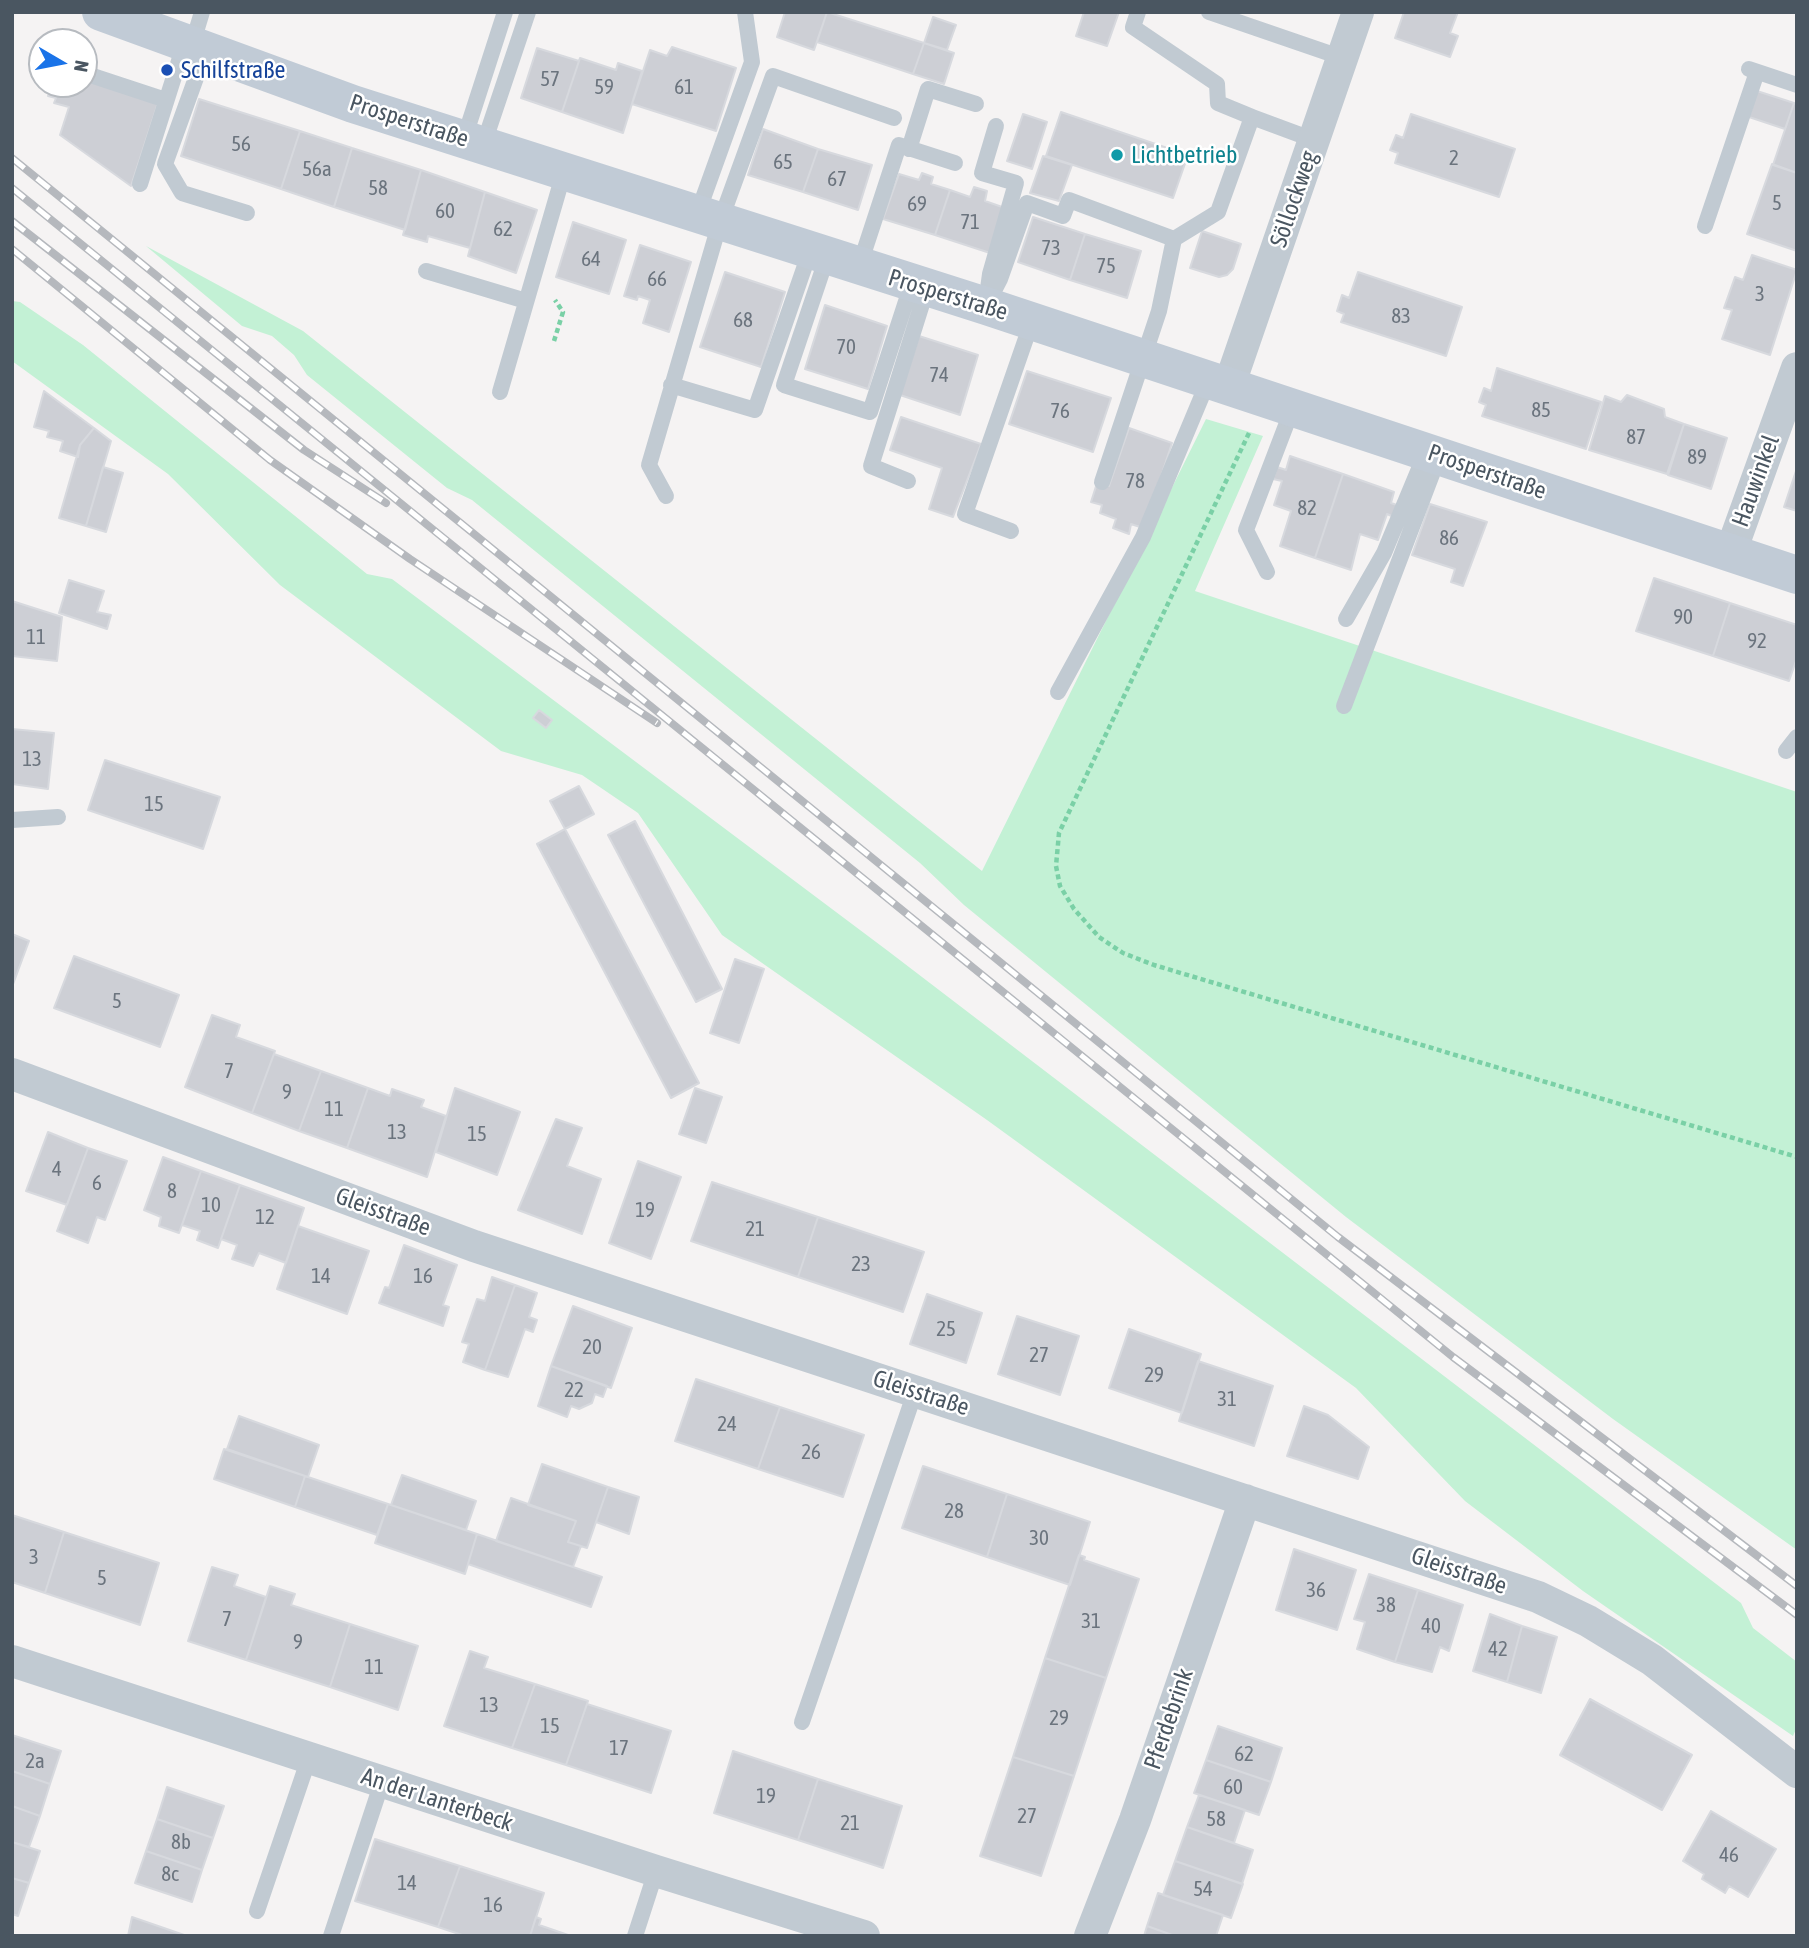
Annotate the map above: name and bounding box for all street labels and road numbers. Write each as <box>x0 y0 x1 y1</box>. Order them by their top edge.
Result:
street label: Prosperstraße <box>346 88 472 154</box>
street label: Söllockweg <box>1264 147 1324 251</box>
street label: Prosperstraße <box>885 263 1011 327</box>
street label: Hauwinkel <box>1726 431 1786 531</box>
street label: Prosperstraße <box>1424 438 1550 506</box>
street label: Gleisstraße <box>332 1182 434 1242</box>
street label: Gleisstraße <box>869 1364 973 1422</box>
street label: Gleisstraße <box>1407 1541 1511 1601</box>
street label: Pferdebrink <box>1138 1665 1200 1773</box>
street label: An der Lanterbeck <box>358 1762 516 1838</box>

